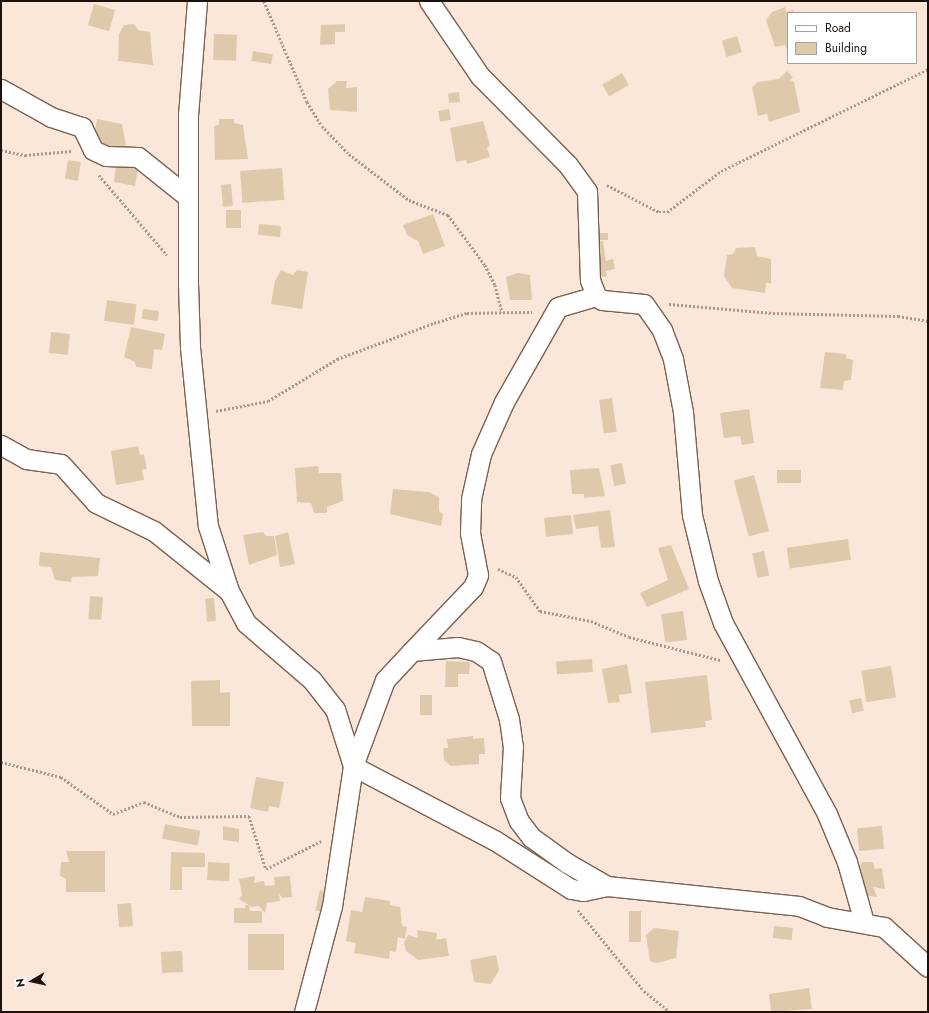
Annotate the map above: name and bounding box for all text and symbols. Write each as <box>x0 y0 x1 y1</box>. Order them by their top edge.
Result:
legend <box>787 12 917 64</box>
text: Road <box>825 19 851 37</box>
text: Building <box>825 39 867 57</box>
north arrow <box>12 961 52 1001</box>
text: N <box>12 977 29 988</box>

